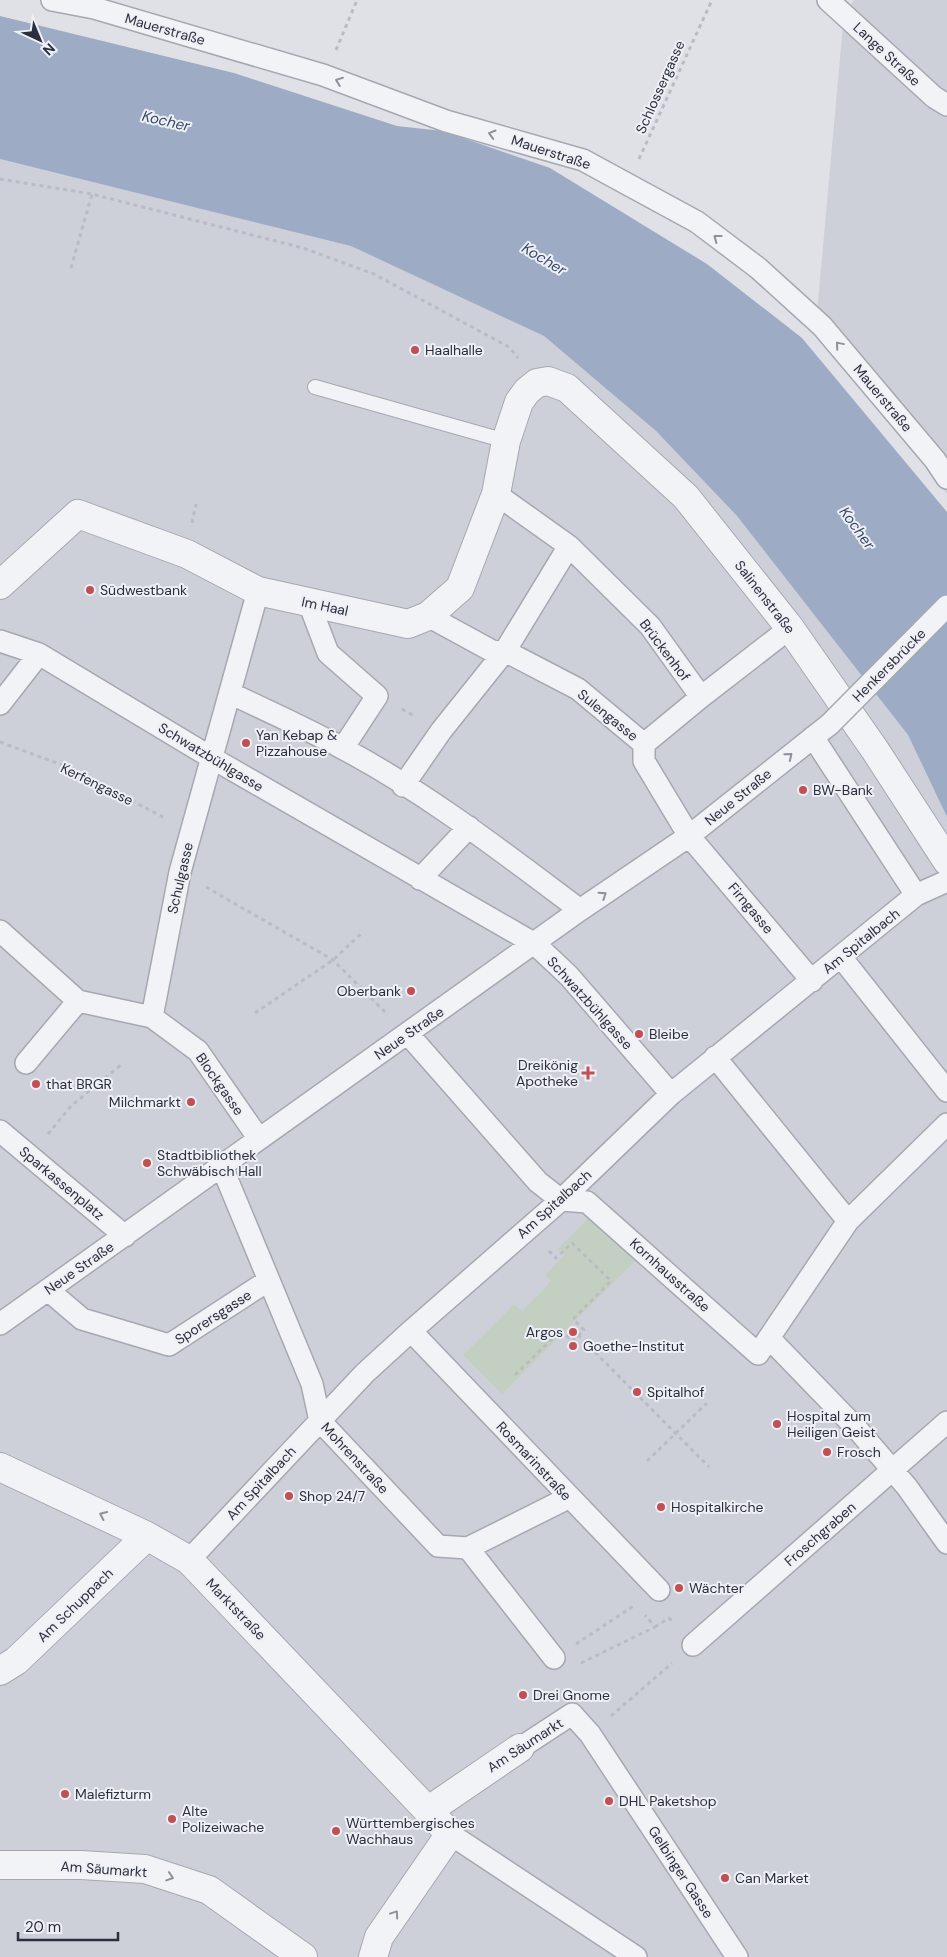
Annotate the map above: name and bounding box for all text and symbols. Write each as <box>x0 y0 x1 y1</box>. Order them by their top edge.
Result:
street label: Mauerstraße <box>123 9 207 49</box>
north arrow <box>15 15 65 65</box>
street label: Lange Straße <box>850 18 924 90</box>
street label: Schlossergasse <box>631 38 689 136</box>
text: N <box>39 39 59 59</box>
one-way arrow <box>335 77 344 87</box>
water label: Kocher <box>140 106 192 136</box>
one-way arrow <box>489 130 497 140</box>
street label: Mauerstraße <box>509 131 593 173</box>
one-way arrow <box>713 235 723 244</box>
water label: Kocher <box>518 238 570 280</box>
place label: Haalhalle <box>425 341 483 359</box>
one-way arrow <box>835 342 844 351</box>
marker: Haalhalle <box>409 344 421 356</box>
street label: Mauerstraße <box>850 361 916 435</box>
water label: Kocher <box>835 503 880 554</box>
street label: Salinenstraße <box>731 557 799 637</box>
place label: Südwestbank <box>100 581 187 599</box>
marker: Südwestbank <box>84 584 96 596</box>
street label: Im Haal <box>300 592 350 620</box>
street label: Brückenhof <box>636 615 694 685</box>
street label: Henkersbrücke <box>848 624 930 706</box>
street label: Sulengasse <box>574 685 642 745</box>
street label: Schwatzbühlgasse <box>155 719 267 795</box>
place label: Yan Kebap & Pizzahouse <box>256 726 337 760</box>
marker: Yan Kebap & Pizzahouse <box>240 737 252 749</box>
one-way arrow <box>783 754 792 762</box>
street label: Kerfengasse <box>58 759 136 809</box>
street label: Neue Straße <box>701 765 775 829</box>
place label: BW-Bank <box>813 781 873 799</box>
marker: BW-Bank <box>797 784 809 796</box>
street label: Schulgasse <box>163 840 197 915</box>
street label: Firngasse <box>724 879 778 937</box>
one-way arrow <box>597 892 607 901</box>
street label: Am Spitalbach <box>819 904 903 978</box>
street label: Schwatzbühlgasse <box>543 953 637 1053</box>
place label: Oberbank <box>337 982 401 1000</box>
marker: Oberbank <box>405 985 417 997</box>
street label: Neue Straße <box>371 1002 447 1064</box>
place label: Bleibe <box>649 1025 689 1043</box>
marker: Bleibe <box>633 1028 645 1040</box>
street label: Blockgasse <box>192 1049 248 1119</box>
place label: Dreikönig Apotheke <box>516 1056 578 1090</box>
marker: Dreikönig Apotheke <box>582 1067 594 1079</box>
place label: that BRGR <box>46 1075 112 1093</box>
marker: that BRGR <box>30 1078 42 1090</box>
place label: Milchmarkt <box>109 1093 181 1111</box>
marker: Milchmarkt <box>185 1096 197 1108</box>
street label: Sparkassenplatz <box>16 1142 108 1224</box>
place label: Stadtbibliothek Schwäbisch Hall <box>157 1146 262 1180</box>
marker: Stadtbibliothek Schwäbisch Hall <box>141 1157 153 1169</box>
street label: Am Spitalbach <box>513 1166 595 1242</box>
street label: Kornhausstraße <box>626 1234 714 1316</box>
street label: Neue Straße <box>41 1237 117 1299</box>
street label: Sporersgasse <box>171 1286 255 1348</box>
place label: Argos <box>526 1323 563 1341</box>
marker: Argos <box>567 1326 579 1338</box>
place label: Goethe-Institut <box>583 1337 685 1355</box>
marker: Goethe-Institut <box>567 1340 579 1352</box>
place label: Spitalhof <box>647 1383 705 1401</box>
marker: Spitalhof <box>631 1386 643 1398</box>
place label: Hospital zum Heiligen Geist <box>787 1407 876 1441</box>
street label: Rosmarinstraße <box>493 1418 575 1504</box>
marker: Hospital zum Heiligen Geist <box>771 1418 783 1430</box>
street label: Mohrenstraße <box>317 1419 393 1497</box>
street label: Am Spitalbach <box>222 1442 300 1524</box>
place label: Frosch <box>837 1443 881 1461</box>
marker: Frosch <box>821 1446 833 1458</box>
place label: Shop 24/7 <box>299 1487 365 1505</box>
marker: Shop 24/7 <box>283 1490 295 1502</box>
place label: Hospitalkirche <box>671 1498 764 1516</box>
street label: Froschgraben <box>780 1498 860 1570</box>
marker: Hospitalkirche <box>655 1501 667 1513</box>
one-way arrow <box>99 1511 108 1522</box>
street label: Am Schuppach <box>33 1564 117 1646</box>
street label: Marktstraße <box>202 1574 270 1644</box>
place label: Wächter <box>689 1579 744 1597</box>
marker: Wächter <box>673 1582 685 1594</box>
place label: Drei Gnome <box>533 1686 610 1704</box>
marker: Drei Gnome <box>517 1689 529 1701</box>
street label: Am Säumarkt <box>484 1714 566 1776</box>
place label: Malefizturm <box>75 1785 151 1803</box>
marker: Malefizturm <box>59 1788 71 1800</box>
place label: DHL Paketshop <box>619 1792 717 1810</box>
marker: DHL Paketshop <box>603 1795 615 1807</box>
place label: Alte Polizeiwache <box>182 1802 264 1836</box>
marker: Alte Polizeiwache <box>166 1813 178 1825</box>
place label: Württembergisches Wachhaus <box>346 1814 475 1848</box>
street label: Gelbinger Gasse <box>644 1822 718 1922</box>
marker: Württembergisches Wachhaus <box>330 1825 342 1837</box>
street label: Am Säumarkt <box>60 1857 148 1881</box>
place label: Can Market <box>735 1869 809 1887</box>
one-way arrow <box>165 1871 174 1881</box>
marker: Can Market <box>719 1872 731 1884</box>
scale bar <box>18 1910 118 1942</box>
one-way arrow <box>389 1910 398 1920</box>
text: 20 m <box>25 1917 61 1937</box>

